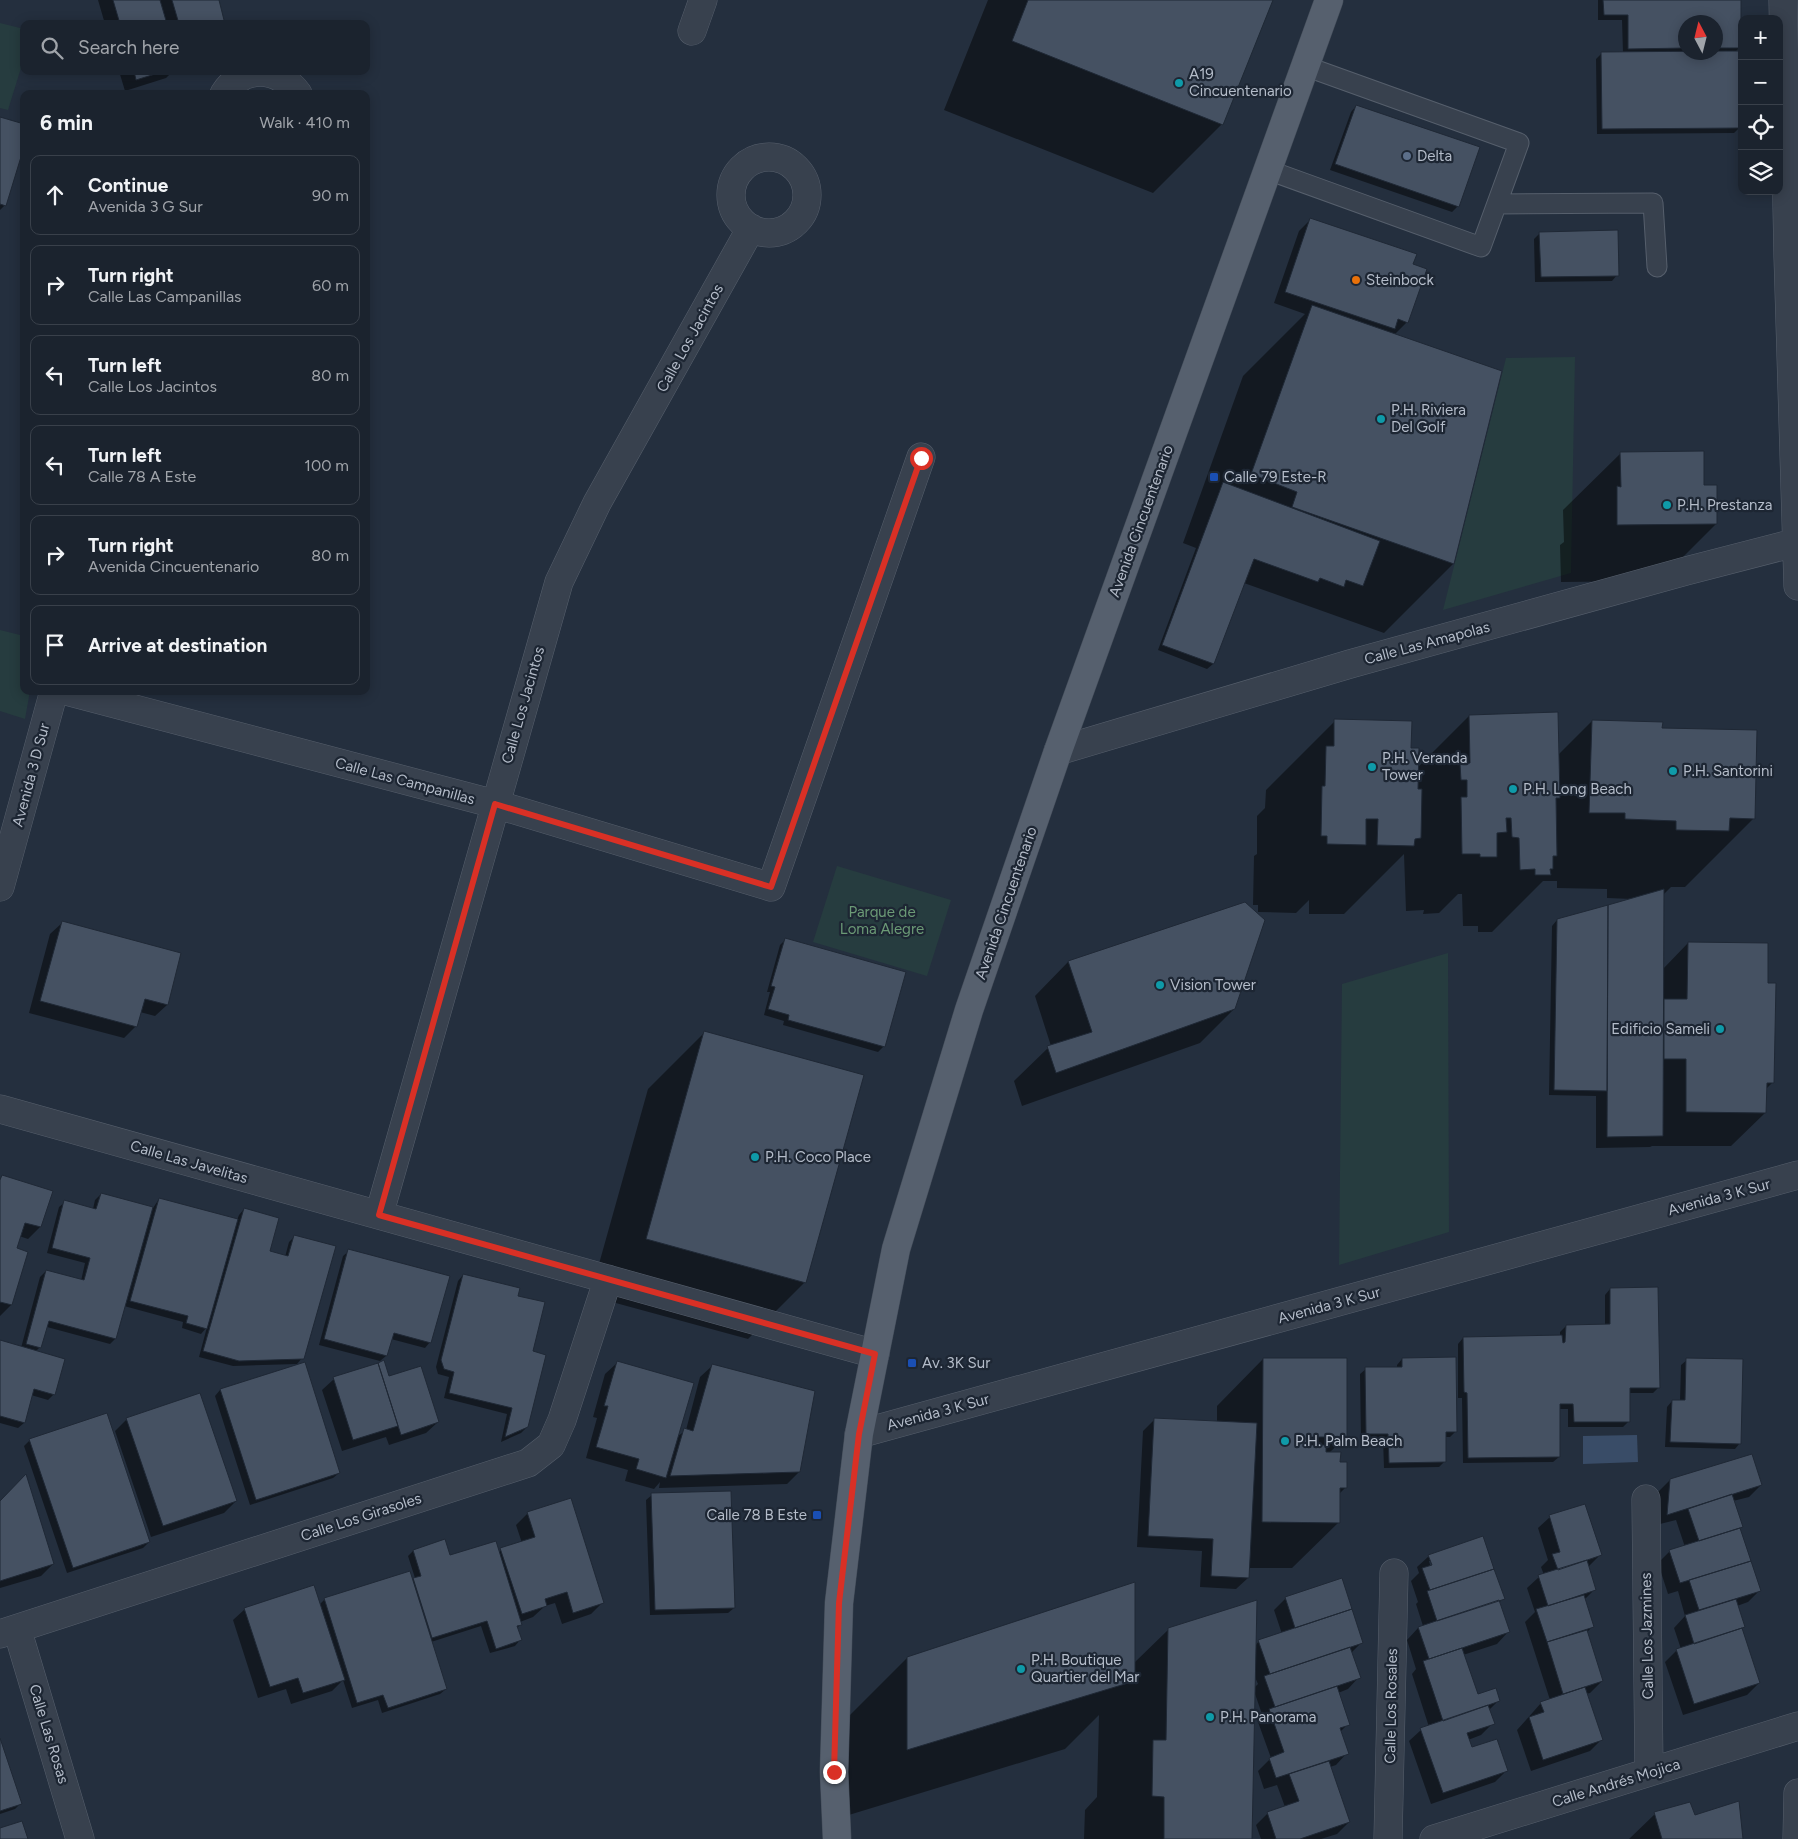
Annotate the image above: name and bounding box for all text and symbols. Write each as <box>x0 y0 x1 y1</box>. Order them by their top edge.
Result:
north arrow <box>1678 15 1723 60</box>
map controls <box>1738 15 1783 195</box>
button: + <box>1738 15 1783 60</box>
search box <box>20 20 370 75</box>
icon: search <box>38 34 66 62</box>
text: Search here <box>78 36 180 59</box>
button: − <box>1738 60 1783 105</box>
place label: A19 Cincuentenario <box>1189 65 1292 100</box>
marker: A19 Cincuentenario <box>1173 77 1185 89</box>
button: locate <box>1738 105 1783 150</box>
text: 6 min <box>40 110 93 135</box>
text: Walk · 410 m <box>260 113 350 132</box>
place label: Delta <box>1417 147 1452 165</box>
marker: Delta <box>1401 150 1413 162</box>
button: layers <box>1738 150 1783 195</box>
text: Continue <box>88 174 168 197</box>
icon: ahead <box>41 181 69 209</box>
text: 90 m <box>312 186 349 205</box>
text: Avenida 3 G Sur <box>88 197 203 216</box>
text: Turn right <box>88 264 174 287</box>
icon: right <box>41 271 69 299</box>
place label: Steinbock <box>1366 271 1434 289</box>
marker: Steinbock <box>1350 274 1362 286</box>
text: 60 m <box>312 276 349 295</box>
street label: Calle Los Jacintos <box>653 281 727 395</box>
text: Calle Las Campanillas <box>88 287 242 306</box>
text: Turn left <box>88 354 162 377</box>
icon: left <box>41 361 69 389</box>
text: 80 m <box>311 366 349 385</box>
text: Calle Los Jacintos <box>88 377 217 396</box>
place label: P.H. Riviera Del Golf <box>1391 401 1466 436</box>
marker: P.H. Riviera Del Golf <box>1375 413 1387 425</box>
street label: Avenida Cincuentenario <box>1105 442 1177 600</box>
text: Turn left <box>88 444 162 467</box>
route start <box>910 447 933 470</box>
icon: left <box>41 451 69 479</box>
text: 100 m <box>304 456 349 475</box>
text: Calle 78 A Este <box>88 467 196 486</box>
place label: Calle 79 Este-R <box>1224 468 1327 486</box>
marker: Calle 79 Este-R <box>1208 471 1220 483</box>
place label: P.H. Prestanza <box>1677 496 1772 514</box>
marker: P.H. Prestanza <box>1661 499 1673 511</box>
text: Turn right <box>88 534 174 557</box>
icon: right <box>41 541 69 569</box>
text: 80 m <box>311 546 349 565</box>
text: Avenida Cincuentenario <box>88 557 259 576</box>
street label: Calle Las Amapolas <box>1362 618 1492 668</box>
icon: arrive <box>41 631 69 659</box>
text: Arrive at destination <box>88 634 267 657</box>
street label: Calle Los Jacintos <box>498 644 548 766</box>
street label: Avenida 3 D Sur <box>9 721 53 829</box>
place label: P.H. Veranda Tower <box>1382 749 1467 784</box>
street label: Calle Las Campanillas <box>333 754 477 808</box>
marker: P.H. Veranda Tower <box>1366 761 1378 773</box>
place label: P.H. Santorini <box>1683 762 1773 780</box>
marker: P.H. Santorini <box>1667 765 1679 777</box>
place label: P.H. Long Beach <box>1523 780 1632 798</box>
marker: P.H. Long Beach <box>1507 783 1519 795</box>
street label: Avenida Cincuentenario <box>971 824 1041 982</box>
park label: Parque de Loma Alegre <box>840 903 924 938</box>
place label: Vision Tower <box>1170 976 1256 994</box>
marker: Vision Tower <box>1154 979 1166 991</box>
place label: Edificio Sameli <box>1611 1020 1710 1038</box>
marker: Edificio Sameli <box>1714 1023 1726 1035</box>
street label: Calle Las Javelitas <box>128 1137 250 1187</box>
place label: P.H. Coco Place <box>765 1148 871 1166</box>
marker: P.H. Coco Place <box>749 1151 761 1163</box>
street label: Avenida 3 K Sur <box>1666 1175 1772 1219</box>
street label: Avenida 3 K Sur <box>1276 1283 1382 1327</box>
place label: Av. 3K Sur <box>922 1354 990 1372</box>
marker: Av. 3K Sur <box>906 1357 918 1369</box>
street label: Avenida 3 K Sur <box>885 1390 991 1434</box>
place label: P.H. Palm Beach <box>1295 1432 1402 1450</box>
marker: P.H. Palm Beach <box>1279 1435 1291 1447</box>
street label: Calle Los Girasoles <box>298 1489 424 1545</box>
place label: Calle 78 B Este <box>707 1506 807 1524</box>
marker: Calle 78 B Este <box>811 1509 823 1521</box>
street label: Calle Los Jazmines <box>1637 1573 1657 1699</box>
street label: Calle Los Rosales <box>1381 1648 1401 1764</box>
place label: P.H. Boutique Quartier del Mar <box>1031 1651 1139 1686</box>
marker: P.H. Boutique Quartier del Mar <box>1015 1663 1027 1675</box>
street label: Calle Las Rosas <box>25 1682 73 1786</box>
place label: P.H. Panorama <box>1220 1708 1316 1726</box>
marker: P.H. Panorama <box>1204 1711 1216 1723</box>
street label: Calle Andrés Mojica <box>1550 1755 1682 1811</box>
route end <box>823 1761 846 1784</box>

